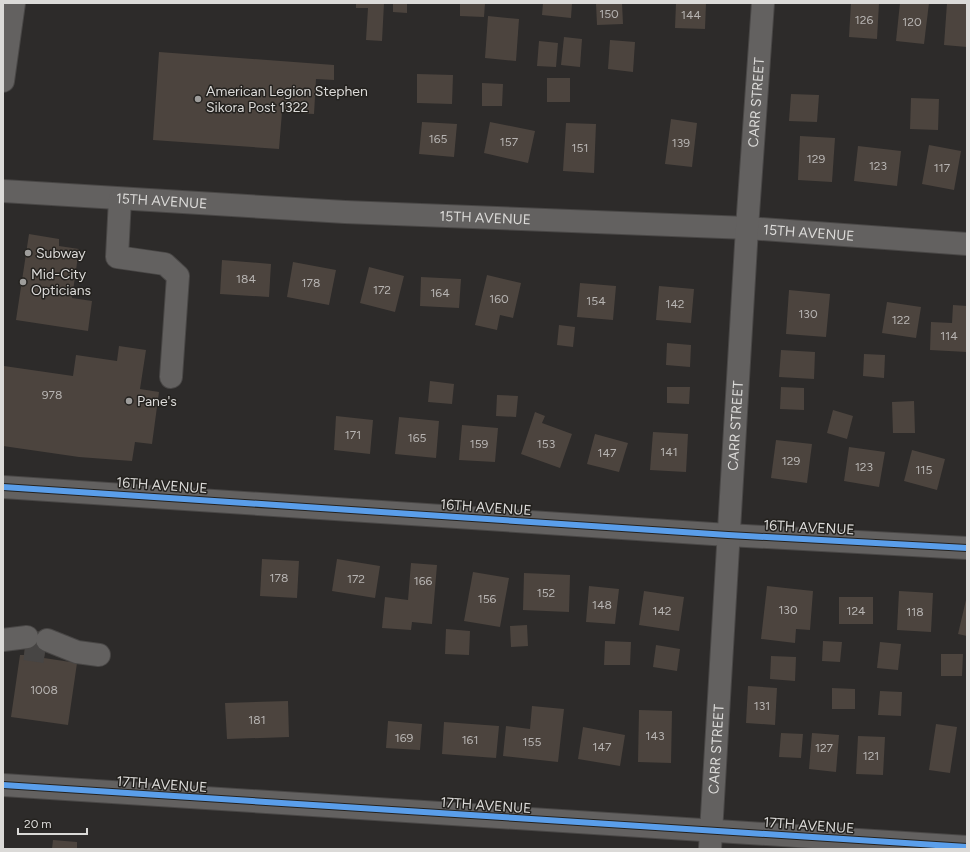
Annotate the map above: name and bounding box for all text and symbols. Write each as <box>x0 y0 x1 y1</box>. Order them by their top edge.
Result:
house number: 150 <box>599 7 619 21</box>
house number: 144 <box>681 8 701 22</box>
house number: 126 <box>855 13 873 27</box>
house number: 120 <box>902 15 922 29</box>
street label: CARR STREET <box>745 57 768 148</box>
place label: American Legion Stephen Sikora Post 1322 <box>206 83 368 116</box>
marker: American Legion Stephen Sikora Post 1322 <box>193 94 203 104</box>
house number: 165 <box>429 132 447 146</box>
house number: 157 <box>500 135 519 149</box>
house number: 139 <box>672 136 690 150</box>
house number: 151 <box>572 141 588 155</box>
house number: 129 <box>807 152 825 166</box>
house number: 123 <box>869 159 887 173</box>
house number: 117 <box>934 161 951 175</box>
street label: 15TH AVENUE <box>115 190 208 213</box>
street label: 15TH AVENUE <box>439 208 531 228</box>
street label: 15TH AVENUE <box>763 221 855 245</box>
place label: Subway <box>36 245 86 262</box>
marker: Subway <box>23 248 33 258</box>
place label: Mid-City Opticians <box>31 266 91 299</box>
house number: 184 <box>236 272 256 286</box>
house number: 178 <box>302 276 320 290</box>
marker: Mid-City Opticians <box>18 277 28 287</box>
house number: 172 <box>373 283 391 297</box>
house number: 164 <box>430 286 450 300</box>
house number: 160 <box>489 292 509 306</box>
house number: 154 <box>586 294 606 308</box>
house number: 142 <box>665 297 685 311</box>
house number: 130 <box>798 307 818 321</box>
house number: 122 <box>892 313 910 327</box>
house number: 114 <box>940 329 958 343</box>
street label: CARR STREET <box>725 380 747 471</box>
house number: 978 <box>42 388 62 402</box>
place label: Pane's <box>137 393 177 410</box>
marker: Pane's <box>124 396 134 406</box>
house number: 171 <box>345 428 361 442</box>
house number: 165 <box>408 431 426 445</box>
house number: 159 <box>470 437 489 451</box>
house number: 153 <box>537 437 555 451</box>
house number: 141 <box>660 445 678 459</box>
house number: 147 <box>598 446 617 460</box>
house number: 129 <box>782 454 800 468</box>
house number: 123 <box>855 460 873 474</box>
house number: 115 <box>916 463 933 477</box>
street label: 16TH AVENUE <box>116 474 208 497</box>
street label: 16TH AVENUE <box>440 496 532 519</box>
street label: 16TH AVENUE <box>763 517 855 538</box>
house number: 178 <box>270 571 288 585</box>
house number: 172 <box>347 572 365 586</box>
house number: 166 <box>414 574 432 588</box>
house number: 152 <box>537 586 555 600</box>
house number: 156 <box>478 592 497 606</box>
house number: 148 <box>592 598 612 612</box>
house number: 130 <box>778 603 798 617</box>
house number: 142 <box>652 604 672 618</box>
house number: 124 <box>846 604 866 618</box>
house number: 118 <box>906 605 924 619</box>
house number: 1008 <box>30 683 58 697</box>
house number: 131 <box>754 699 770 713</box>
street label: CARR STREET <box>705 704 728 795</box>
house number: 181 <box>248 713 266 727</box>
house number: 143 <box>646 729 664 743</box>
house number: 169 <box>395 731 413 745</box>
house number: 161 <box>462 733 478 747</box>
house number: 155 <box>523 735 541 749</box>
house number: 147 <box>593 740 612 754</box>
house number: 127 <box>815 741 834 755</box>
house number: 121 <box>863 749 879 763</box>
street label: 17TH AVENUE <box>116 773 208 796</box>
street label: 17TH AVENUE <box>440 794 532 817</box>
scale bar <box>18 810 87 836</box>
street label: 17TH AVENUE <box>763 814 855 837</box>
text: 20 m <box>24 817 52 831</box>

